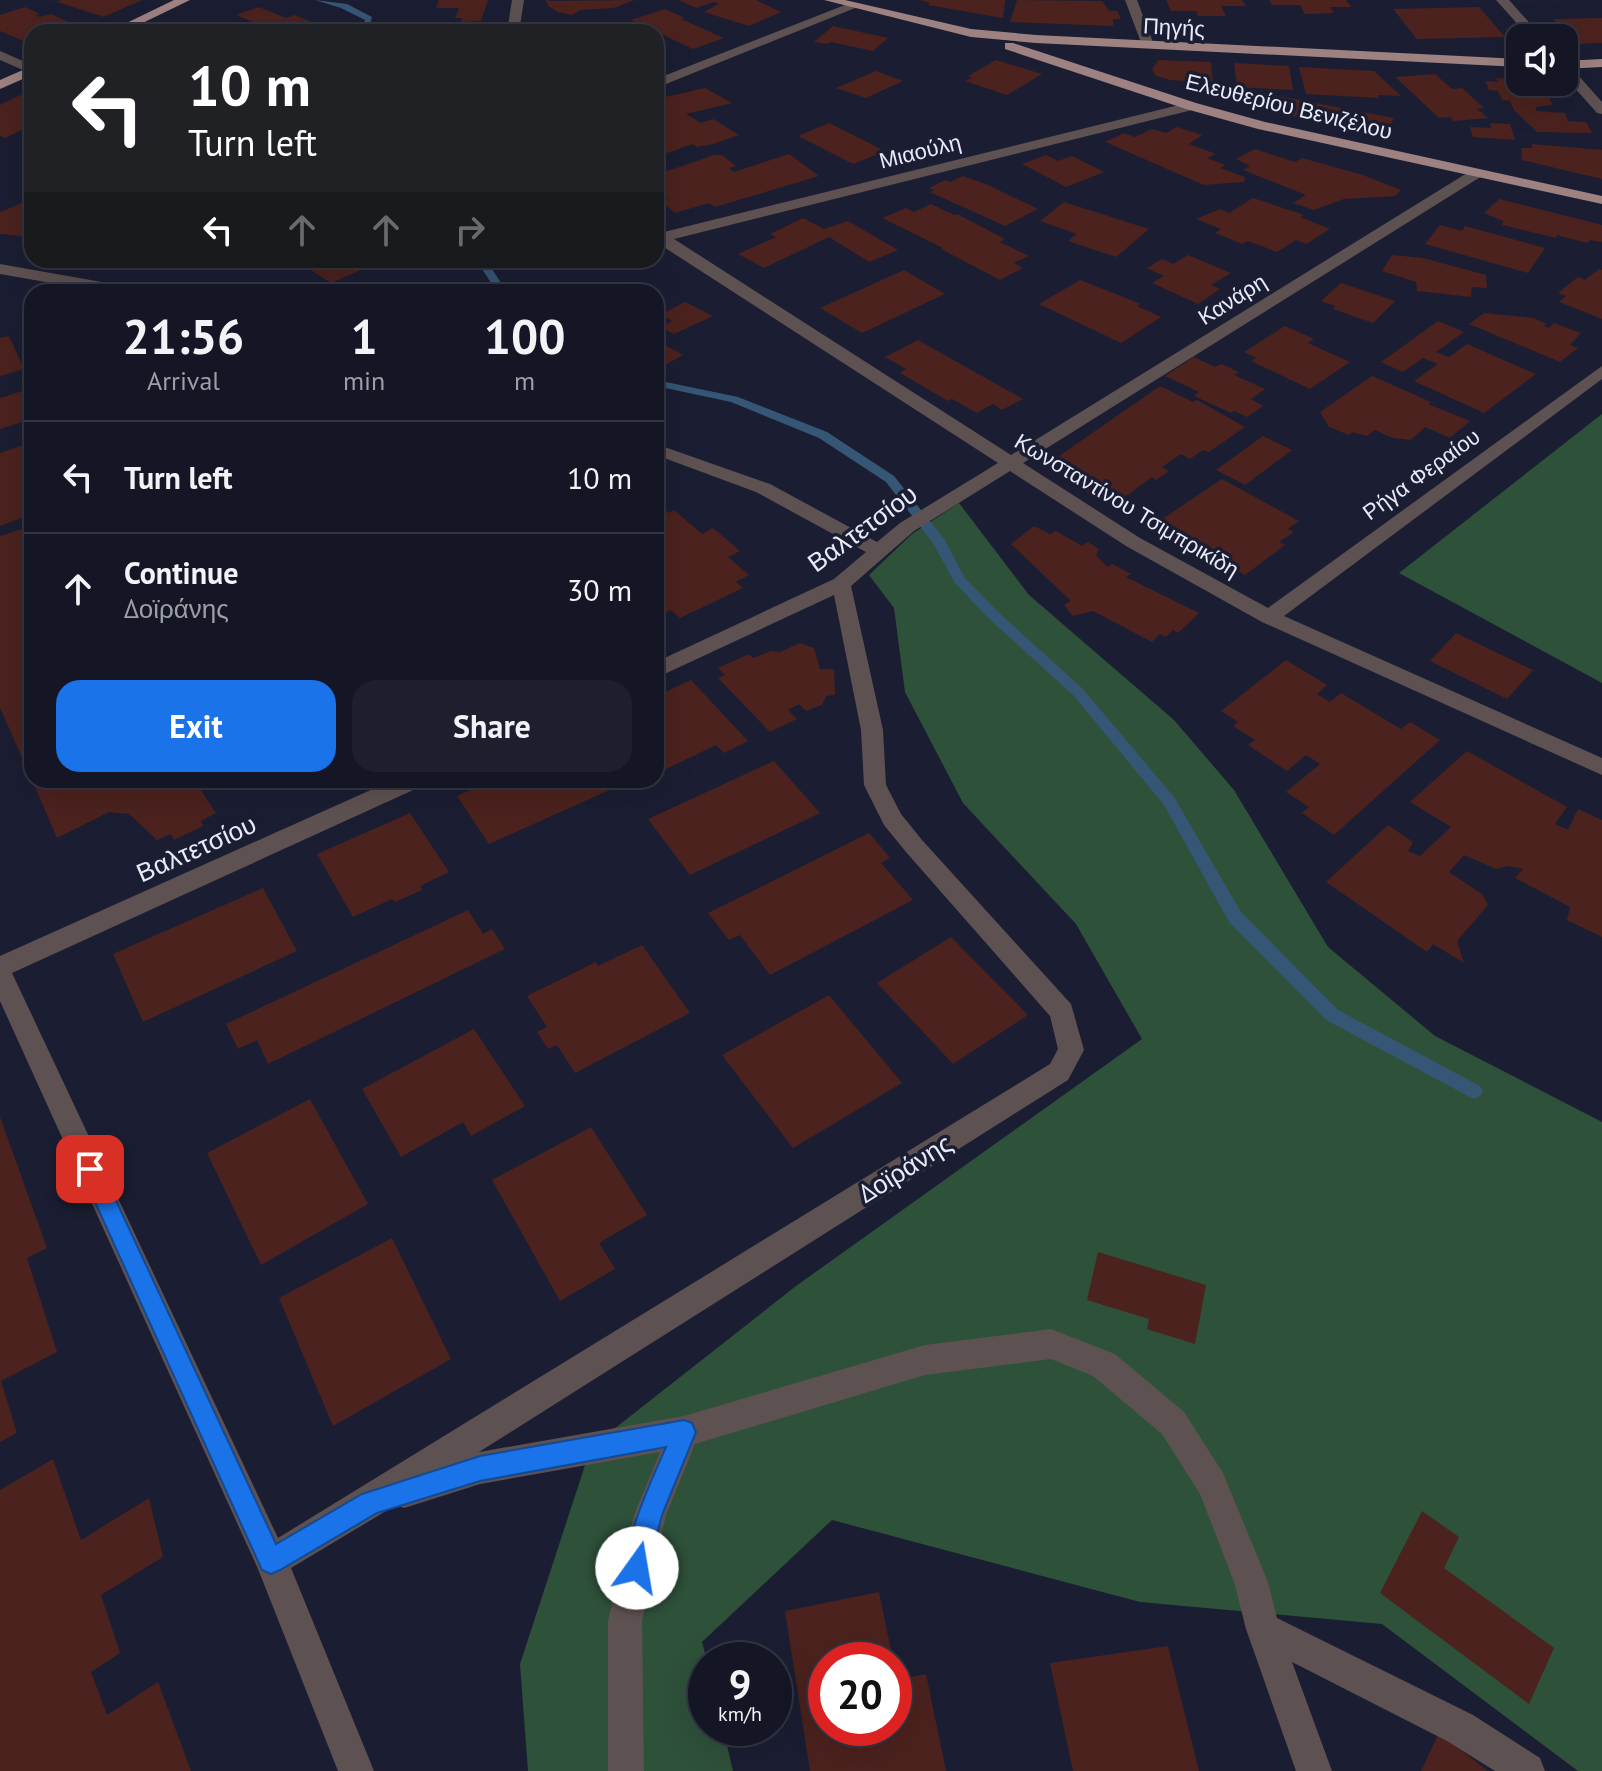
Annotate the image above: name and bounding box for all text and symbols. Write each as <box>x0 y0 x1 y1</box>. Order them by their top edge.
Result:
street label: Πηγής <box>1142 11 1206 43</box>
map controls <box>1506 24 1578 96</box>
button: sound <box>1506 24 1578 96</box>
text: 10 m <box>188 49 311 121</box>
icon: left <box>56 56 160 160</box>
street label: Ελευθερίου Βενιζέλου <box>1183 67 1395 145</box>
text: Turn left <box>188 119 317 166</box>
street label: Μιαούλη <box>876 127 964 175</box>
icon: left <box>196 208 240 252</box>
icon: ahead <box>280 208 324 252</box>
icon: ahead <box>364 208 408 252</box>
icon: right <box>448 208 492 252</box>
street label: Κανάρη <box>1193 267 1271 331</box>
text: 21:56 <box>123 305 244 367</box>
text: 1 <box>350 305 378 367</box>
text: 100 <box>484 305 565 367</box>
text: Arrival <box>147 364 220 397</box>
text: min <box>343 364 385 397</box>
text: m <box>514 364 535 397</box>
street label: Ρήγα Φεραίου <box>1357 422 1485 526</box>
street label: Κωνσταντίνου Τσιμπρικίδη <box>1010 427 1244 583</box>
icon: left <box>56 455 100 499</box>
text: Turn left <box>124 458 232 497</box>
text: 10 m <box>567 458 632 497</box>
street label: Βαλτετσίου <box>801 477 923 579</box>
text: Continue <box>124 553 238 592</box>
icon: ahead <box>56 567 100 611</box>
text: 30 m <box>567 570 632 609</box>
text: Δοϊράνης <box>124 592 229 625</box>
button: Exit <box>56 680 336 772</box>
button: Share <box>352 680 632 772</box>
street label: Βαλτετσίου <box>131 807 261 889</box>
street label: Δοϊράνης <box>852 1126 958 1210</box>
pin <box>56 1135 124 1203</box>
icon: arrive <box>68 1147 112 1191</box>
position arrow <box>595 1526 679 1610</box>
speed limit sign: 20 <box>808 1642 912 1746</box>
text: 9 <box>729 1658 751 1710</box>
text: km/h <box>718 1701 762 1727</box>

